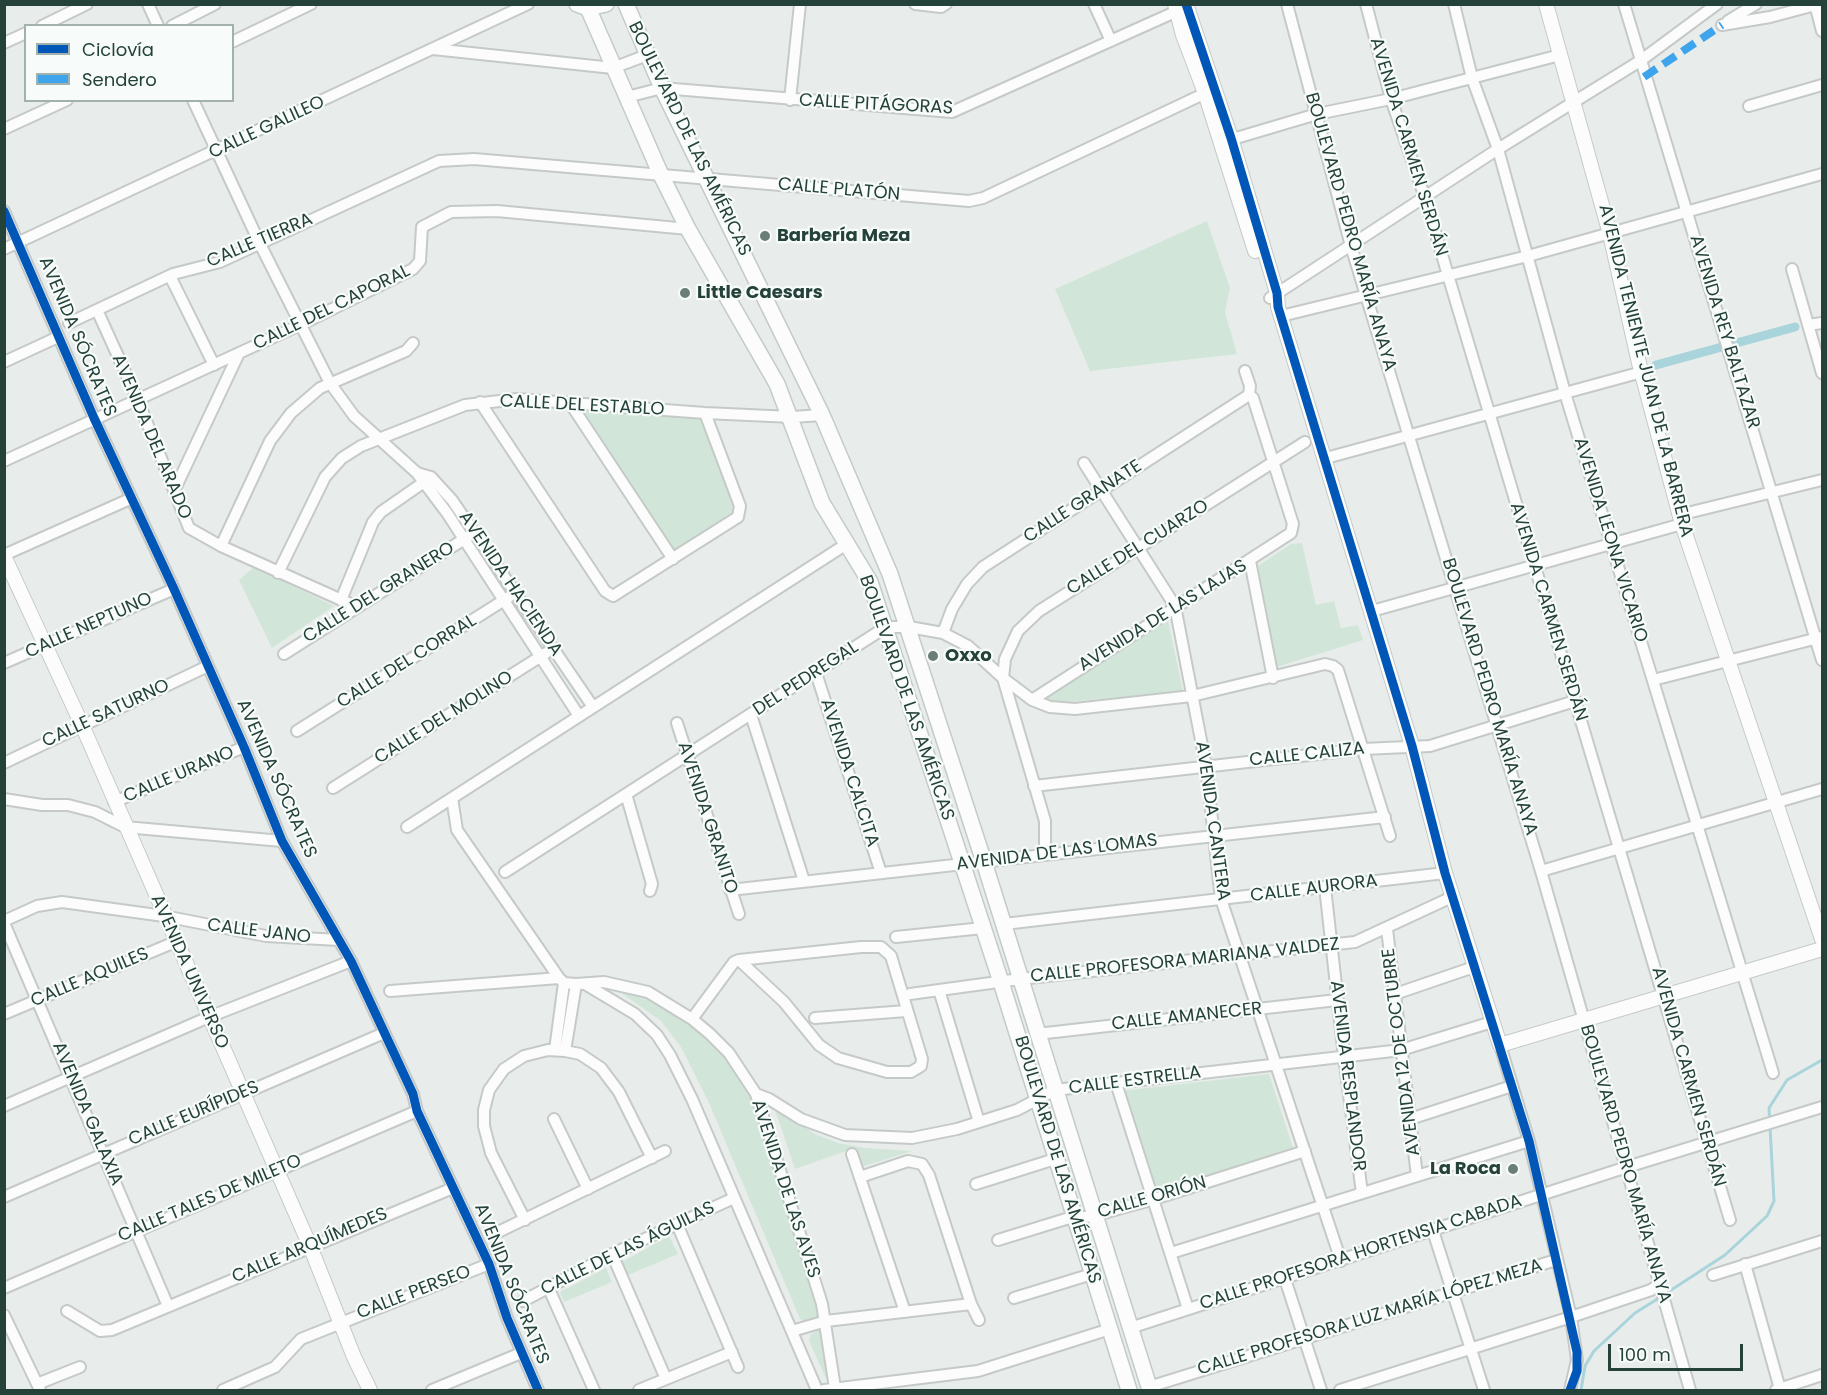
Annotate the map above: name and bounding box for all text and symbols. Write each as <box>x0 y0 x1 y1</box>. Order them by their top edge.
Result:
street label: BOULEVARD DE LAS AMÉRICAS <box>623 18 755 260</box>
legend <box>24 24 234 102</box>
street label: AVENIDA CARMEN SERDÁN <box>1364 35 1452 259</box>
text: Ciclovía <box>82 37 154 62</box>
text: Sendero <box>82 67 157 92</box>
street label: CALLE PITÁGORAS <box>798 90 954 120</box>
street label: BOULEVARD PEDRO MARÍA ANAYA <box>1300 90 1400 374</box>
street label: CALLE GALILEO <box>206 92 328 164</box>
street label: CALLE PLATÓN <box>777 174 901 206</box>
street label: AVENIDA TENIENTE JUAN DE LA BARRERA <box>1593 202 1697 540</box>
street label: CALLE TIERRA <box>204 209 316 273</box>
place label: Barbería Meza <box>777 225 910 247</box>
marker: Barbería Meza <box>758 229 772 243</box>
street label: AVENIDA REY BALTAZAR <box>1684 233 1764 431</box>
street label: AVENIDA SÓCRATES <box>34 254 120 420</box>
street label: CALLE DEL CAPORAL <box>250 261 414 355</box>
place label: Little Caesars <box>697 282 823 304</box>
marker: Little Caesars <box>678 286 692 300</box>
street label: AVENIDA DEL ARADO <box>106 351 196 523</box>
street label: CALLE DEL ESTABLO <box>499 391 665 421</box>
street label: AVENIDA LEONA VICARIO <box>1569 435 1651 645</box>
street label: CALLE GRANATE <box>1020 456 1146 548</box>
street label: CALLE DEL CUARZO <box>1063 496 1213 600</box>
street label: AVENIDA CARMEN SERDÁN <box>1504 500 1592 724</box>
street label: AVENIDA HACIENDA <box>454 508 566 660</box>
street label: CALLE DEL GRANERO <box>299 538 459 648</box>
street label: AVENIDA DE LAS LAJAS <box>1075 555 1251 677</box>
street label: BOULEVARD PEDRO MARÍA ANAYA <box>1436 556 1542 838</box>
street label: BOULEVARD DE LAS AMÉRICAS <box>854 573 958 823</box>
street label: CALLE NEPTUNO <box>22 588 156 664</box>
street label: CALLE DEL CORRAL <box>333 610 481 714</box>
street label: DEL PEDREGAL <box>749 637 863 721</box>
place label: Oxxo <box>945 645 992 667</box>
marker: Oxxo <box>926 649 940 663</box>
street label: CALLE DEL MOLINO <box>371 667 517 769</box>
street label: CALLE SATURNO <box>39 675 173 753</box>
street label: AVENIDA SÓCRATES <box>231 696 321 862</box>
street label: AVENIDA CALCITA <box>815 696 883 850</box>
street label: CALLE CALIZA <box>1248 738 1366 772</box>
street label: AVENIDA GRANITO <box>672 739 742 897</box>
street label: AVENIDA CANTERA <box>1190 740 1234 902</box>
street label: CALLE URANO <box>121 742 237 808</box>
street label: AVENIDA DE LAS LOMAS <box>955 830 1159 876</box>
street label: CALLE AURORA <box>1249 870 1379 908</box>
street label: AVENIDA UNIVERSO <box>145 892 233 1052</box>
street label: CALLE JANO <box>206 915 312 949</box>
street label: CALLE PROFESORA MARIANA VALDEZ <box>1029 934 1341 988</box>
street label: CALLE AQUILES <box>28 943 152 1013</box>
street label: AVENIDA 12 DE OCTUBRE <box>1379 947 1425 1157</box>
street label: AVENIDA CARMEN SERDÁN <box>1646 965 1730 1189</box>
street label: AVENIDA RESPLANDOR <box>1325 979 1369 1173</box>
street label: CALLE AMANECER <box>1111 998 1263 1036</box>
street label: BOULEVARD PEDRO MARÍA ANAYA <box>1575 1022 1675 1306</box>
street label: BOULEVARD DE LAS AMÉRICAS <box>1009 1033 1105 1287</box>
street label: AVENIDA GALAXIA <box>47 1039 127 1189</box>
street label: CALLE ESTRELLA <box>1068 1062 1202 1100</box>
street label: CALLE EURÍPIDES <box>125 1077 263 1151</box>
street label: AVENIDA DE LAS AVES <box>746 1097 824 1281</box>
street label: CALLE TALES DE MILETO <box>115 1150 305 1248</box>
place label: La Roca <box>1430 1158 1501 1180</box>
marker: La Roca <box>1506 1162 1520 1176</box>
street label: CALLE ORIÓN <box>1095 1172 1209 1224</box>
street label: CALLE PROFESORA HORTENSIA CABADA <box>1197 1191 1525 1315</box>
street label: CALLE DE LAS ÁGUILAS <box>537 1197 719 1301</box>
street label: AVENIDA SÓCRATES <box>469 1200 553 1368</box>
street label: CALLE ARQUÍMEDES <box>229 1203 391 1289</box>
street label: CALLE PROFESORA LUZ MARÍA LÓPEZ MEZA <box>1195 1255 1545 1381</box>
street label: CALLE PERSEO <box>354 1261 474 1325</box>
scale bar <box>1611 1332 1746 1370</box>
text: 100 m <box>1619 1342 1671 1367</box>

